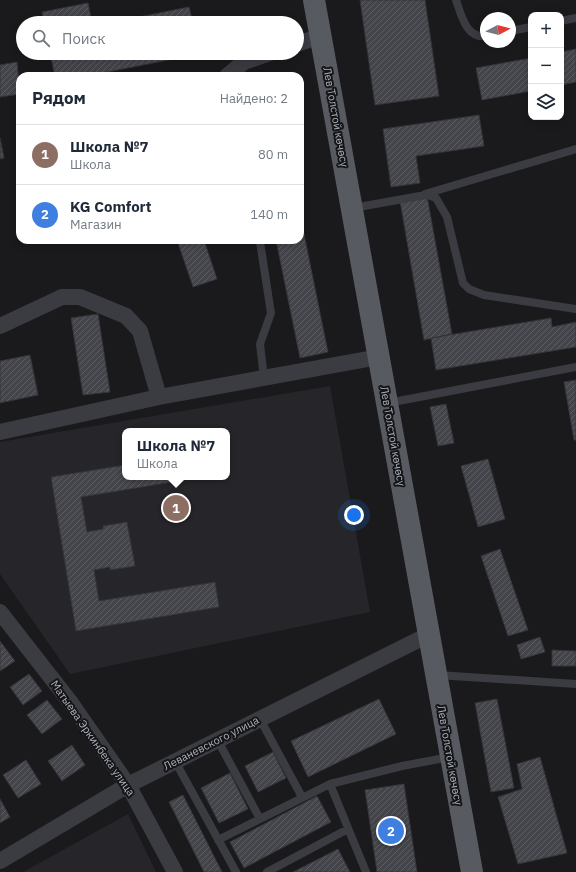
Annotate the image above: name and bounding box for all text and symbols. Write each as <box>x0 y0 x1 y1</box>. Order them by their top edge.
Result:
north arrow <box>480 12 516 48</box>
map controls <box>528 12 564 120</box>
button: + <box>528 12 564 48</box>
search box <box>16 16 304 60</box>
icon: search <box>30 27 52 49</box>
text: Поиск <box>62 29 105 48</box>
button: − <box>528 48 564 84</box>
street label: Лев Толстой көчөсү <box>320 66 352 169</box>
button: layers <box>528 84 564 120</box>
text: Рядом <box>32 87 86 109</box>
text: Найдено: 2 <box>220 90 288 107</box>
text: Школа №7 <box>70 137 149 156</box>
text: 1 <box>41 146 49 163</box>
text: 80 m <box>258 146 288 163</box>
text: Школа <box>70 156 111 173</box>
text: KG Comfort <box>70 197 151 216</box>
text: 2 <box>41 206 49 223</box>
text: 140 m <box>250 206 288 223</box>
text: Магазин <box>70 216 122 233</box>
street label: Лев Толстой көчөсү <box>377 385 409 488</box>
popup <box>122 428 230 480</box>
text: Школа №7 <box>137 436 215 455</box>
text: Школа <box>137 455 178 472</box>
pin: 1 <box>163 493 189 523</box>
your location <box>344 505 364 525</box>
street label: Матыева Эркинбека улица <box>48 678 138 799</box>
street label: Лев Толстой көчөсү <box>434 704 466 807</box>
street label: Леваневского улица <box>161 713 261 773</box>
pin: 2 <box>378 816 404 846</box>

